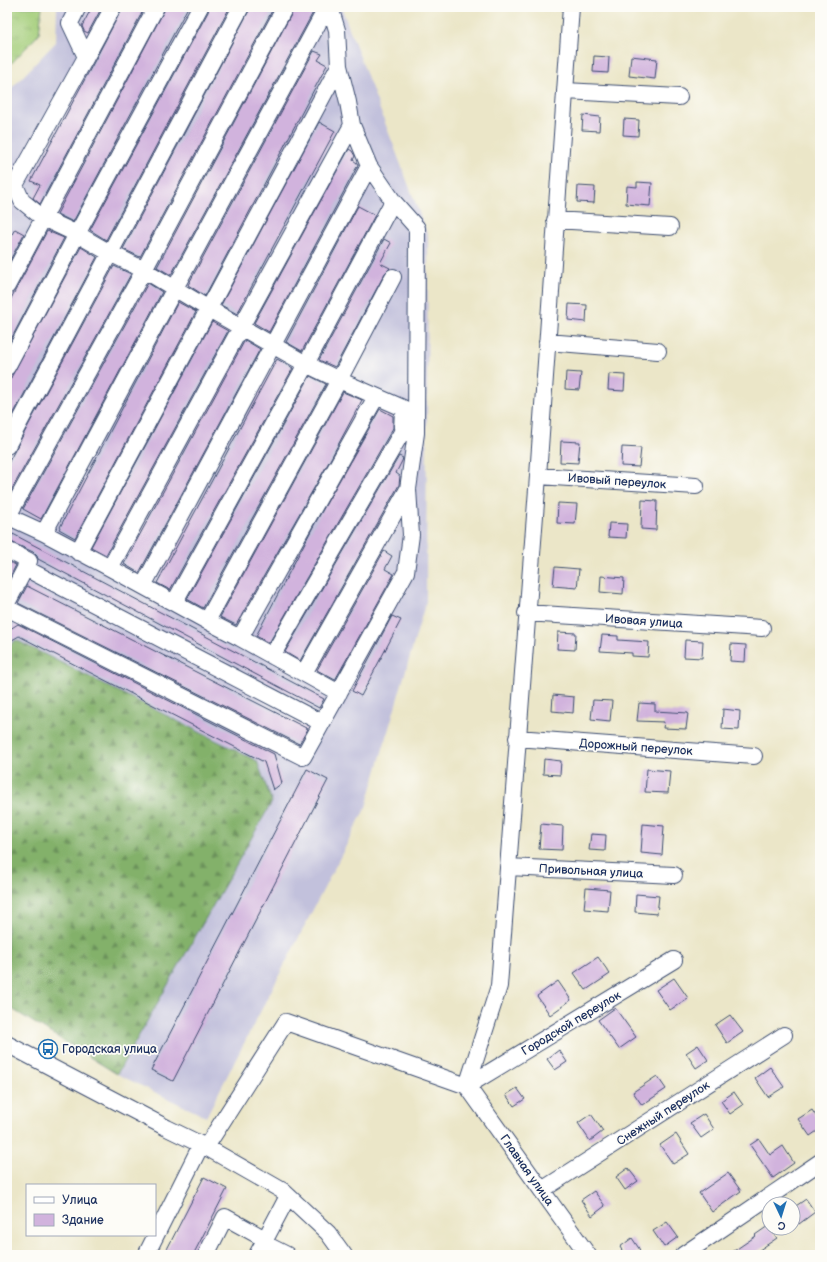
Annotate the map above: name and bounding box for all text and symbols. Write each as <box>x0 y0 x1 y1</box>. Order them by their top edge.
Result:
street label: Ивовый переулок <box>567 471 667 492</box>
street label: Ивовая улица <box>605 611 683 632</box>
street label: Дорожный переулок <box>579 736 694 759</box>
street label: Привольная улица <box>538 861 644 882</box>
street label: Городской переулок <box>519 987 624 1059</box>
bus stop icon: Городская улица <box>37 1038 59 1060</box>
place label: Городская улица <box>62 1042 157 1057</box>
street label: Снежный переулок <box>614 1078 713 1149</box>
street label: Главная улица <box>496 1132 557 1209</box>
legend <box>26 1184 156 1236</box>
text: Улица <box>62 1193 98 1208</box>
north arrow <box>761 1196 801 1236</box>
text: Здание <box>62 1213 104 1228</box>
text: С <box>777 1219 786 1232</box>

